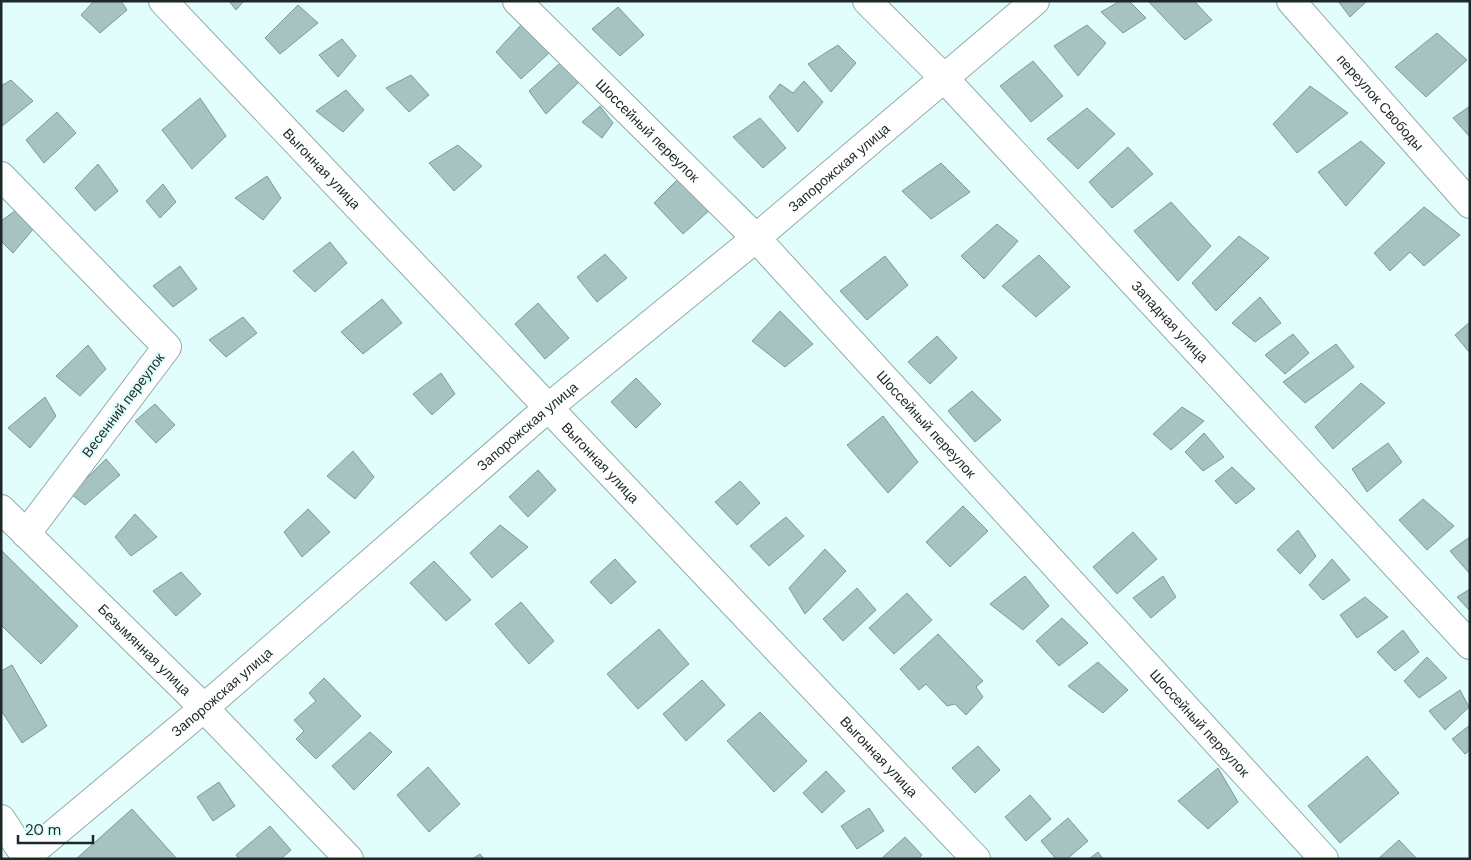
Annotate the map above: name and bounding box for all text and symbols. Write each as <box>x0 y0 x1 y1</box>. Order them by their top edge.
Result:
street label: переулок Свободы <box>1333 50 1428 154</box>
street label: Шоссейный переулок <box>592 75 704 187</box>
street label: Запорожская улица <box>784 119 894 216</box>
street label: Выгонная улица <box>279 124 365 213</box>
street label: Западная улица <box>1127 277 1212 366</box>
street label: Весенний переулок <box>78 348 169 461</box>
street label: Шоссейный переулок <box>873 367 981 482</box>
street label: Запорожская улица <box>473 378 582 475</box>
street label: Выгонная улица <box>558 418 643 507</box>
street label: Безымянная улица <box>94 600 195 700</box>
street label: Запорожская улица <box>168 643 276 741</box>
street label: Шоссейный переулок <box>1146 666 1254 781</box>
street label: Выгонная улица <box>836 712 922 801</box>
scale bar <box>18 812 92 844</box>
text: 20 m <box>25 820 61 840</box>

